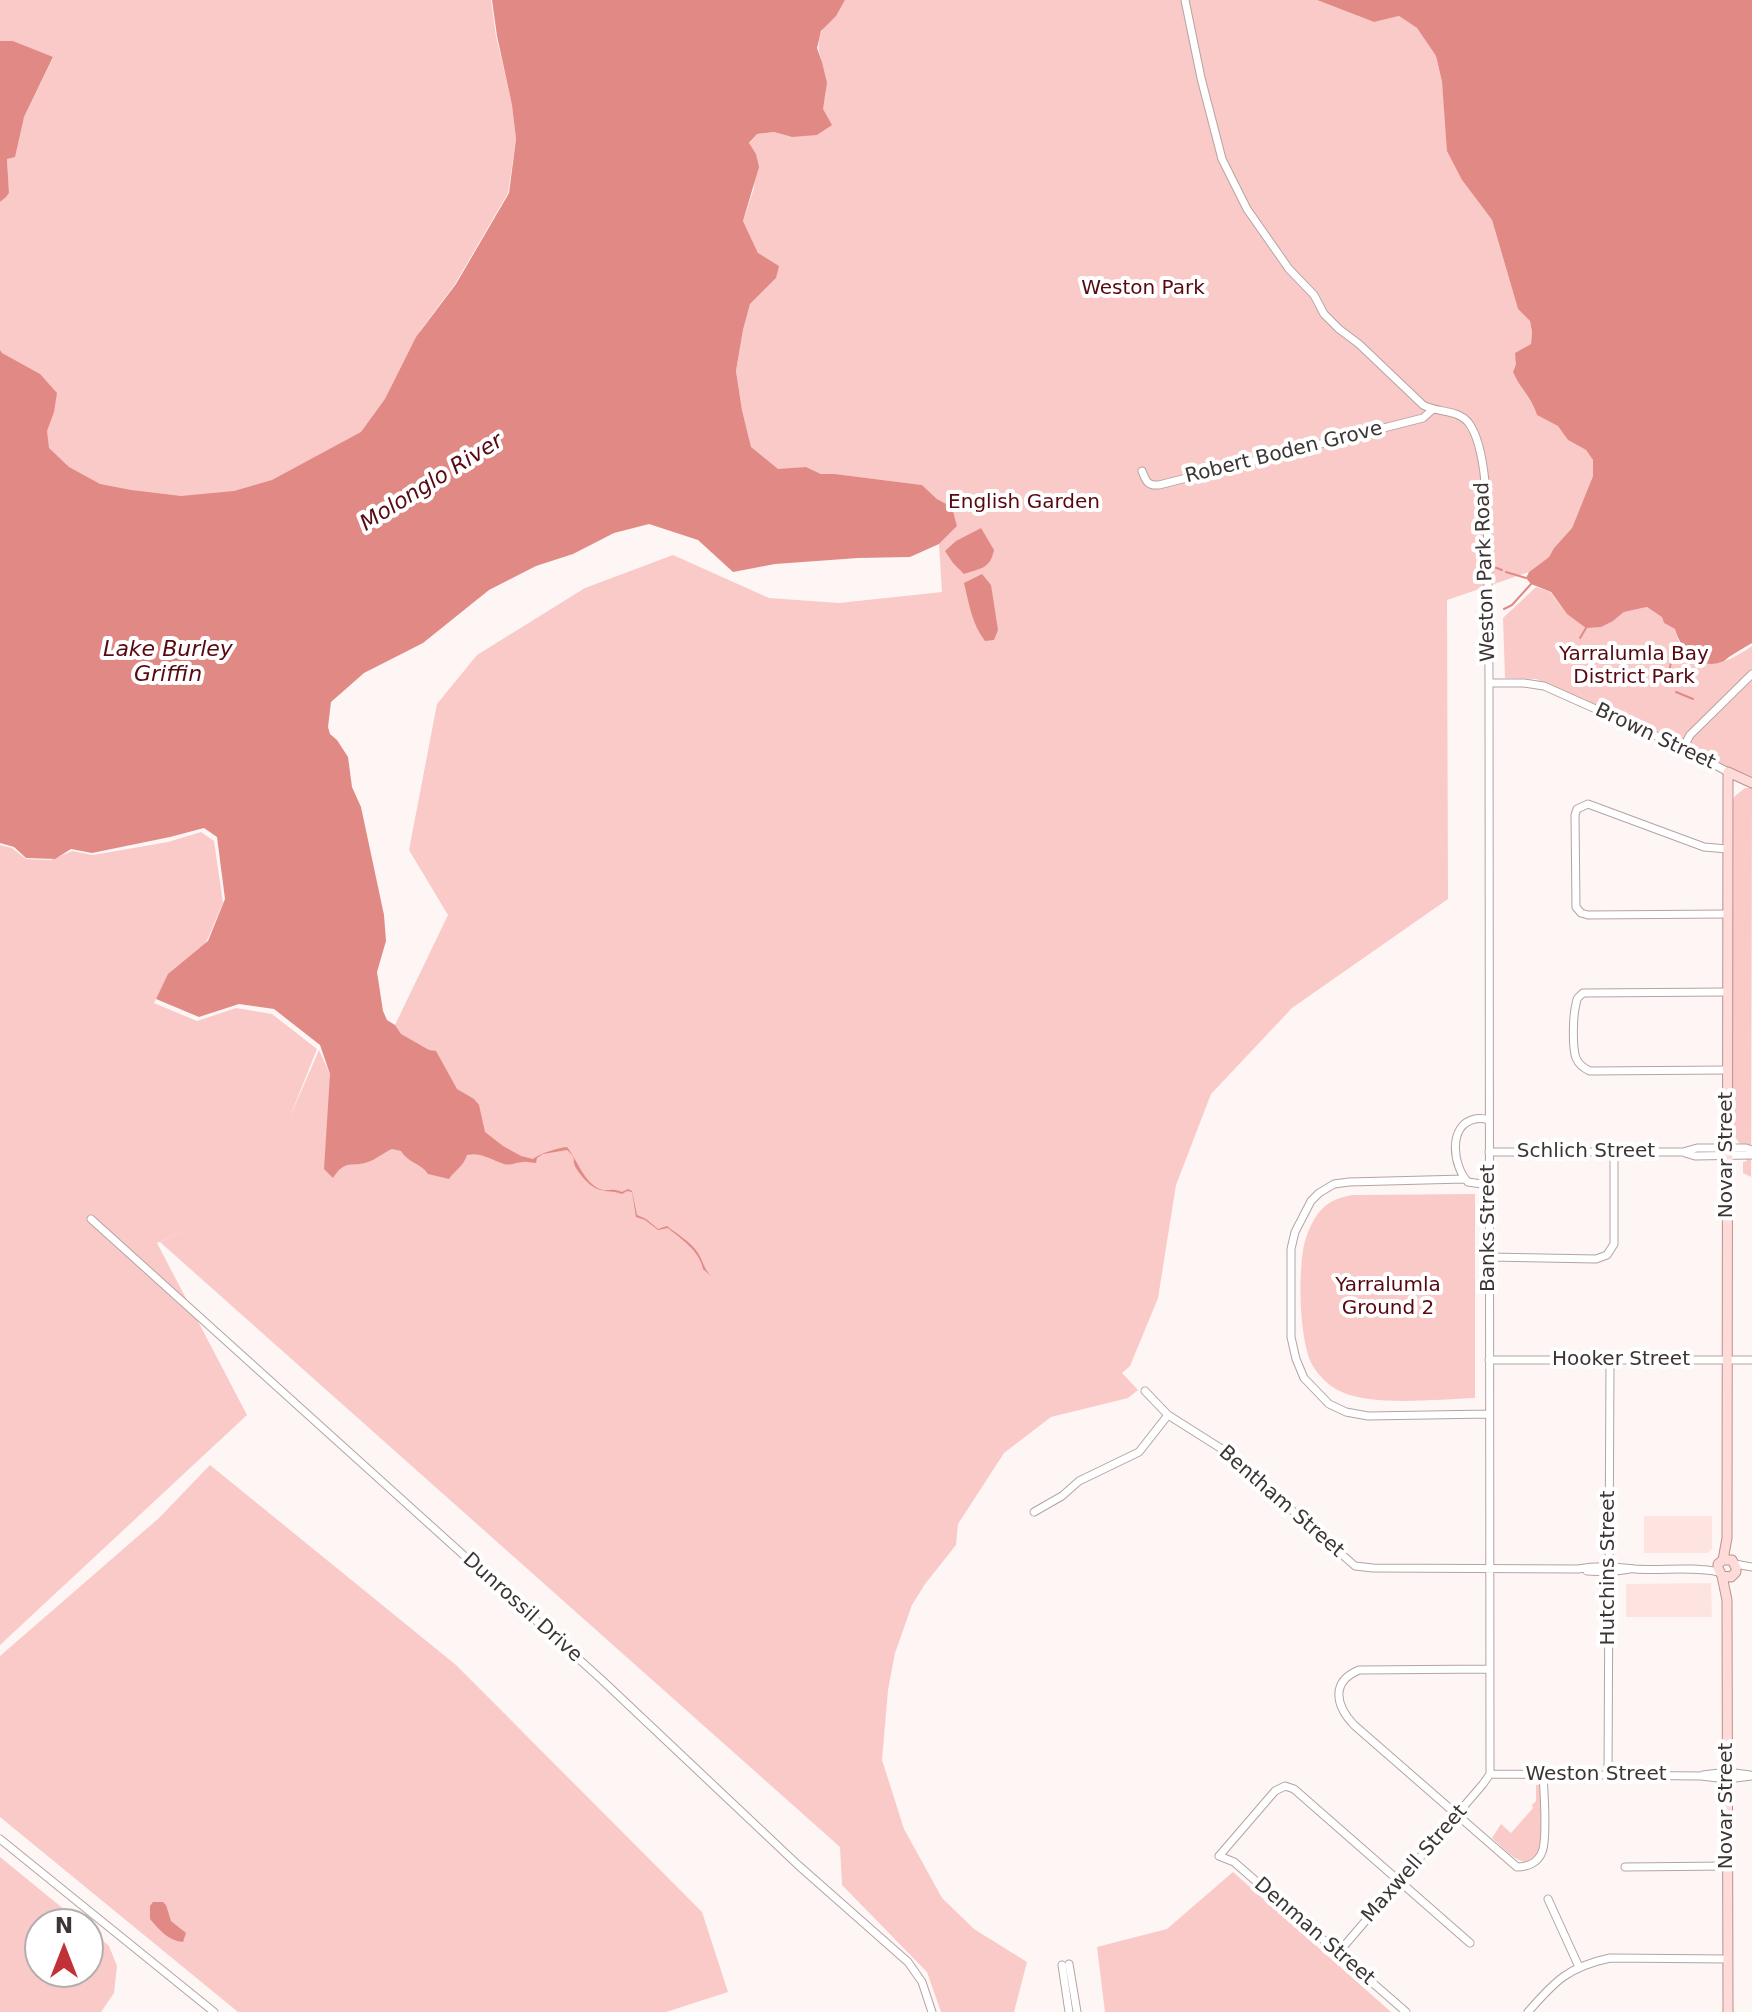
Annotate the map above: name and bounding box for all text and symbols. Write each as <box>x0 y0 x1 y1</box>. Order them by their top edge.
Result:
park label: Weston Park <box>1081 277 1205 301</box>
street label: Robert Boden Grove <box>1183 417 1385 489</box>
water label: Molonglo River <box>356 428 508 538</box>
street label: Weston Park Road <box>1471 482 1501 662</box>
park label: English Garden <box>948 491 1100 515</box>
water label: Lake Burley Griffin <box>103 637 233 688</box>
park label: Yarralumla Bay District Park <box>1559 643 1709 690</box>
street label: Brown Street <box>1591 699 1719 775</box>
street label: Novar Street <box>1715 1092 1739 1218</box>
street label: Schlich Street <box>1517 1140 1655 1164</box>
street label: Banks Street <box>1477 1164 1501 1292</box>
park label: Yarralumla Ground 2 <box>1335 1274 1441 1321</box>
street label: Hooker Street <box>1552 1348 1690 1372</box>
street label: Bentham Street <box>1213 1441 1349 1563</box>
street label: Hutchins Street <box>1597 1490 1621 1646</box>
street label: Dunrossil Drive <box>457 1548 587 1668</box>
street label: Novar Street <box>1715 1743 1739 1869</box>
street label: Weston Street <box>1525 1763 1667 1787</box>
street label: Maxwell Street <box>1357 1800 1473 1928</box>
street label: Denman Street <box>1249 1873 1379 1991</box>
north arrow <box>24 1908 104 1988</box>
text: N <box>55 1913 73 1938</box>

